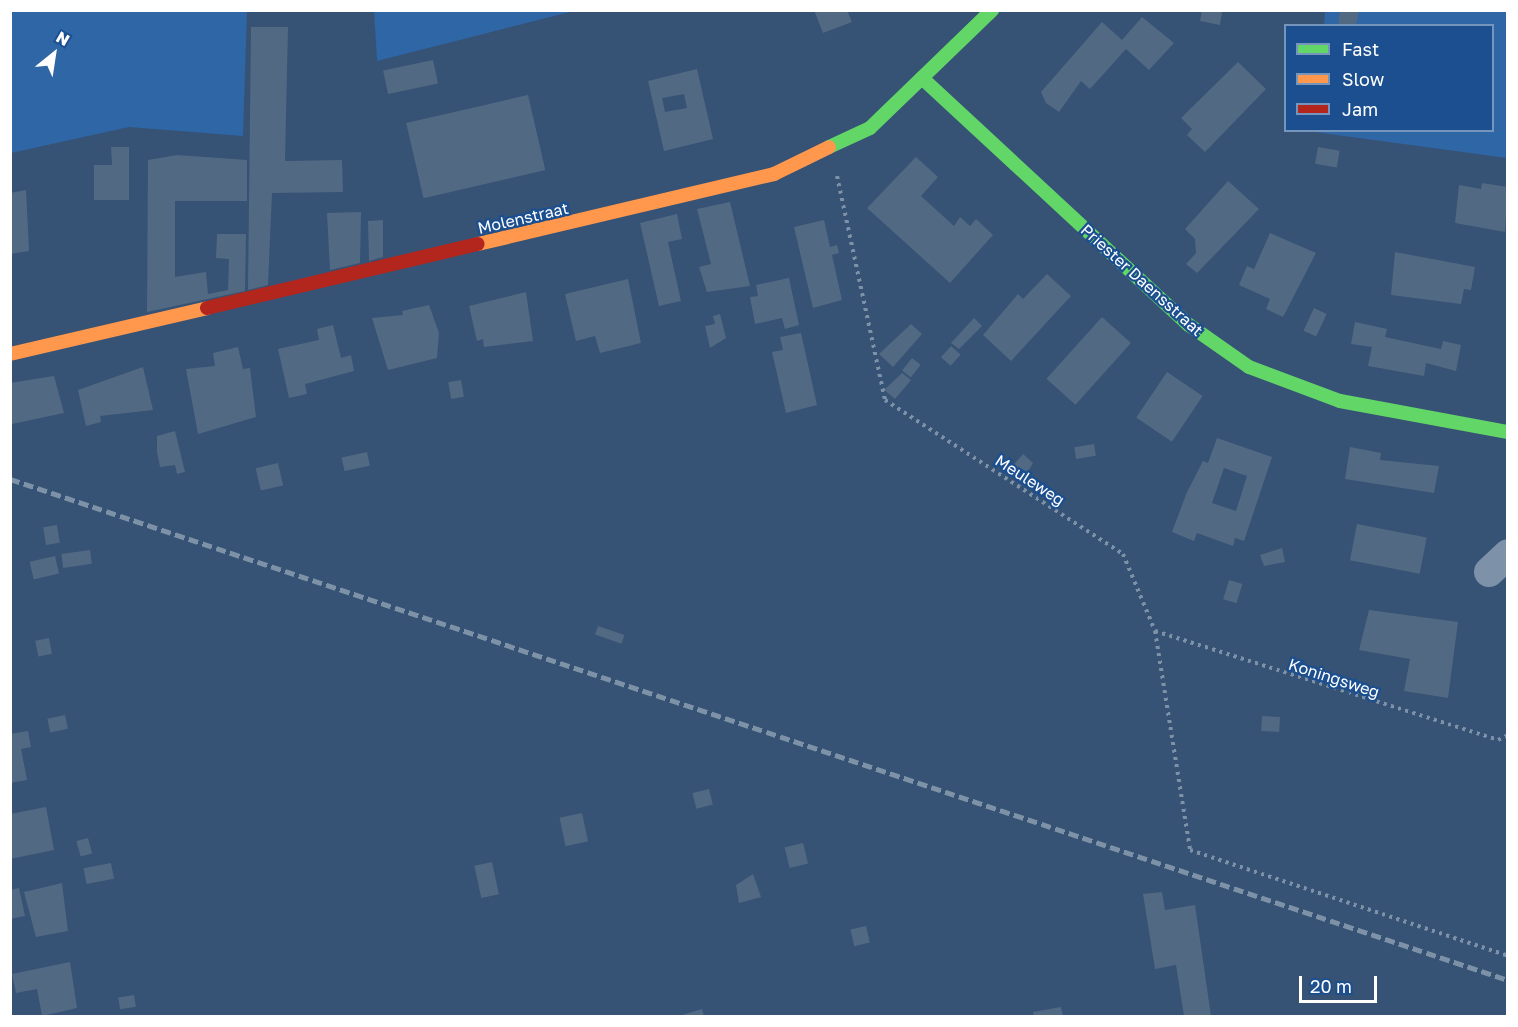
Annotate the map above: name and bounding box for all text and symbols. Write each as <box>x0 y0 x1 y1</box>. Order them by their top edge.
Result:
north arrow <box>24 24 84 84</box>
legend <box>1284 24 1494 132</box>
text: N <box>53 27 73 50</box>
text: Fast <box>1342 38 1379 60</box>
text: Slow <box>1342 68 1384 90</box>
text: Jam <box>1342 98 1378 120</box>
street label: Molenstraat <box>476 198 570 238</box>
street label: Priester Daensstraat <box>1077 220 1207 340</box>
street label: Meuleweg <box>992 451 1068 509</box>
street label: Koningsweg <box>1286 654 1382 702</box>
scale bar <box>1302 964 1380 1002</box>
text: 20 m <box>1310 975 1352 997</box>

